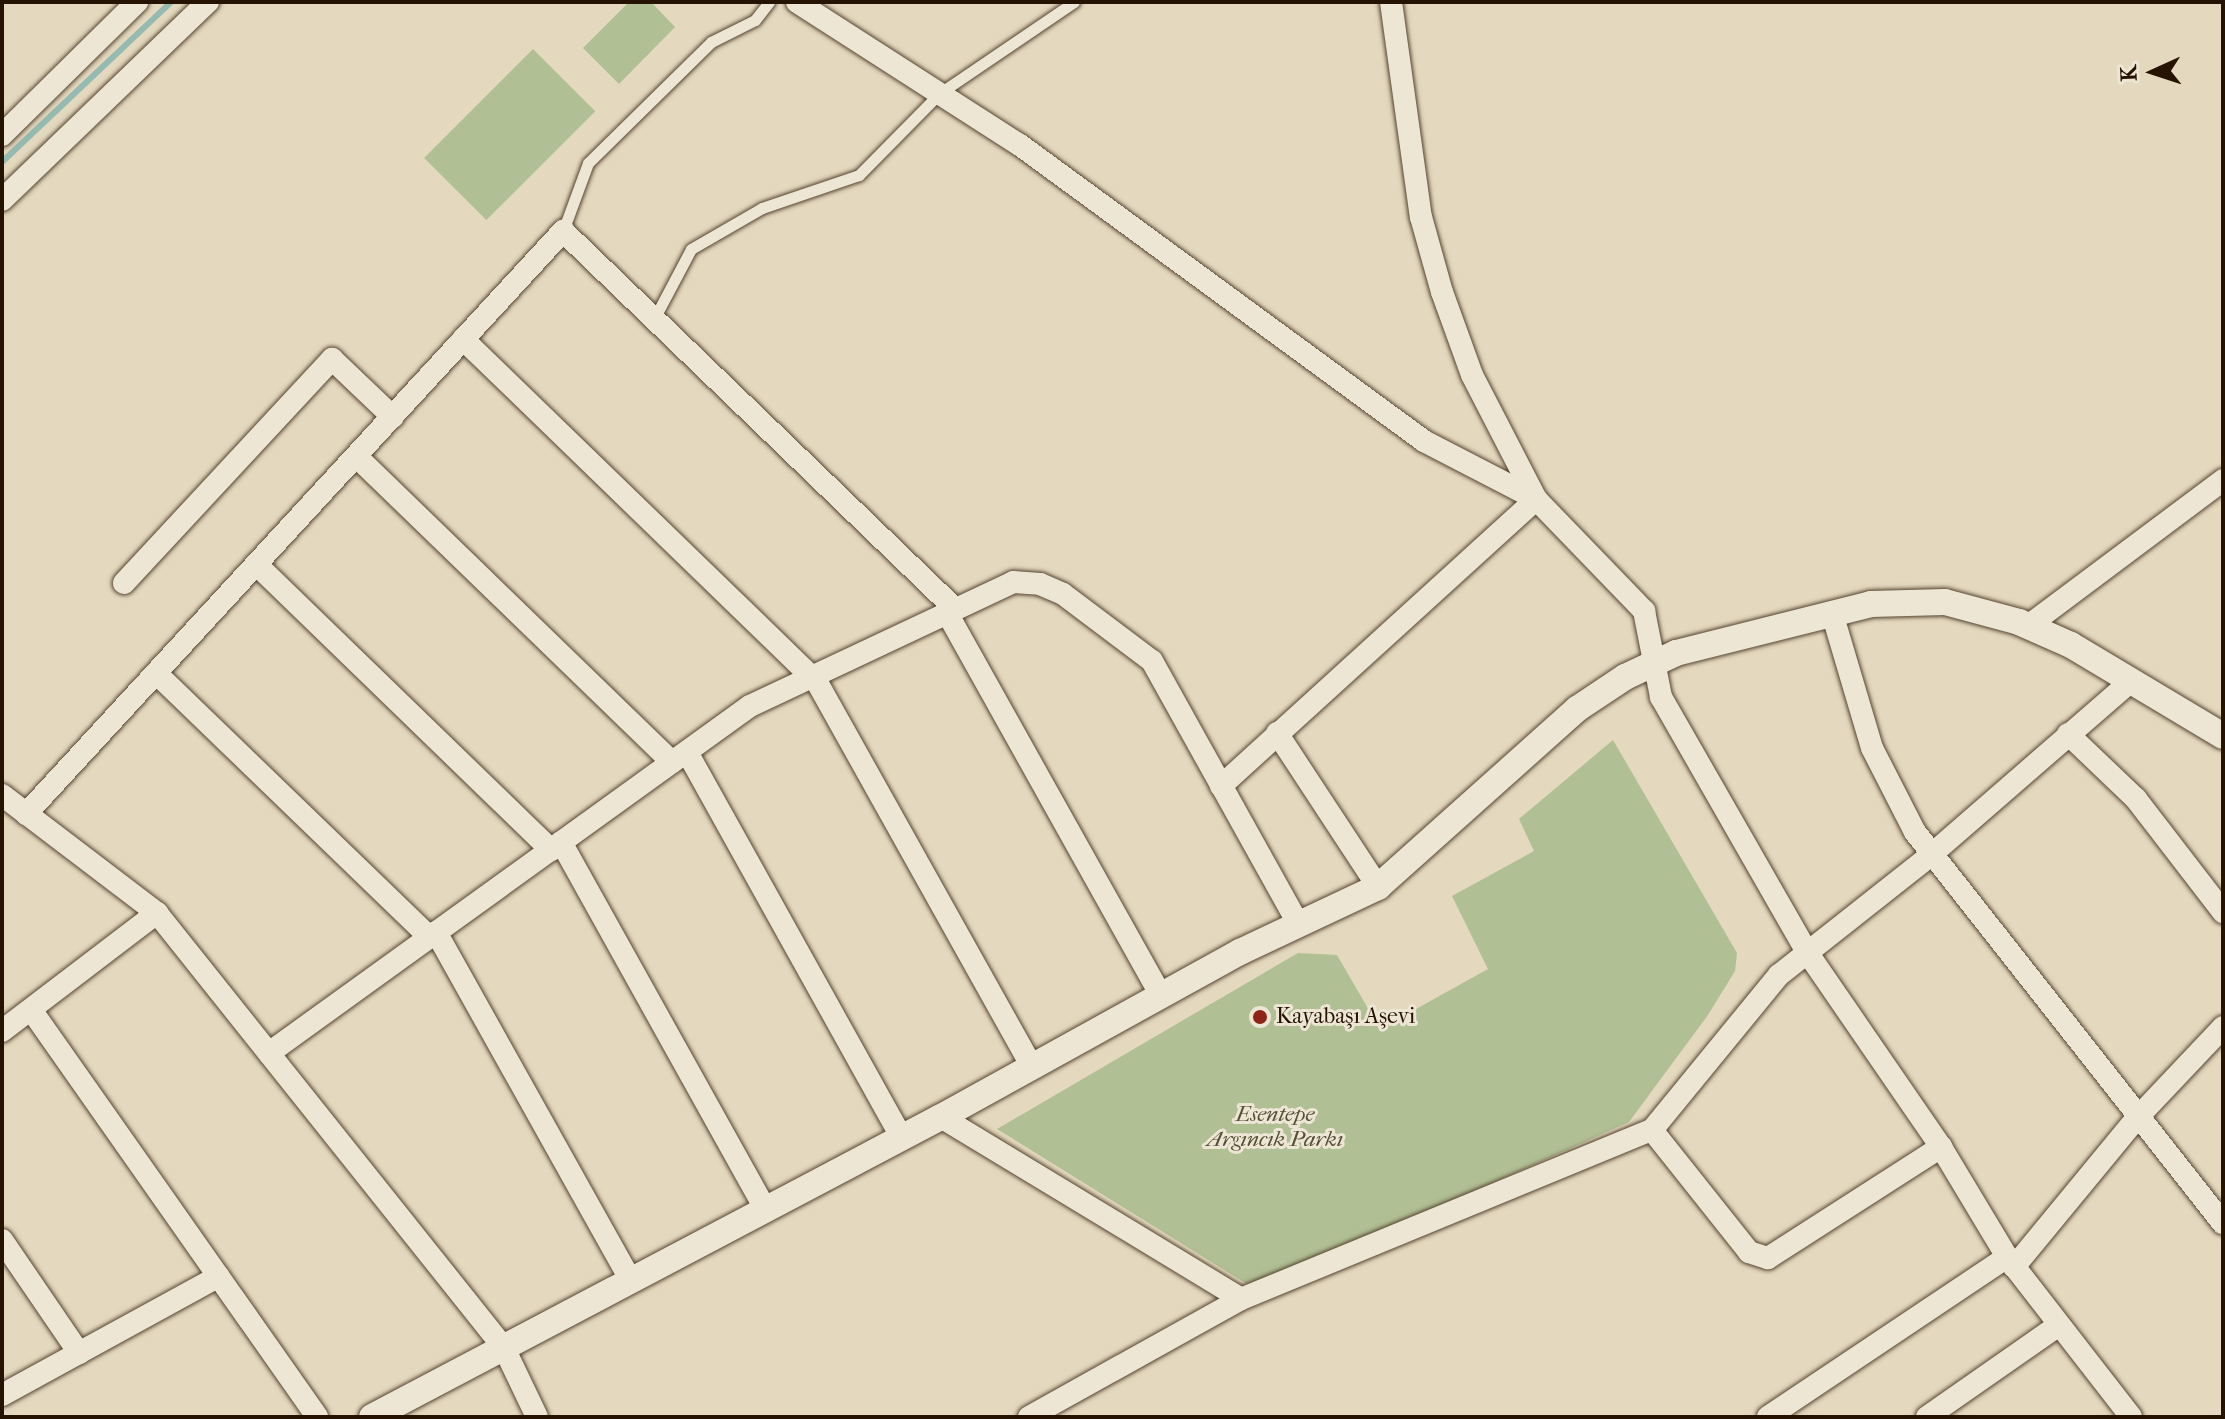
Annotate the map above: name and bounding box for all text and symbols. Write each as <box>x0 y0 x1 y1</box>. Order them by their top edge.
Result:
north arrow <box>2113 32 2193 112</box>
text: K <box>2116 65 2142 82</box>
place label: Kayabaşı Aşevi <box>1276 1004 1415 1030</box>
marker: Kayabaşı Aşevi <box>1251 1008 1269 1026</box>
park label: Esentepe Argıncık Parkı <box>1207 1101 1343 1152</box>

